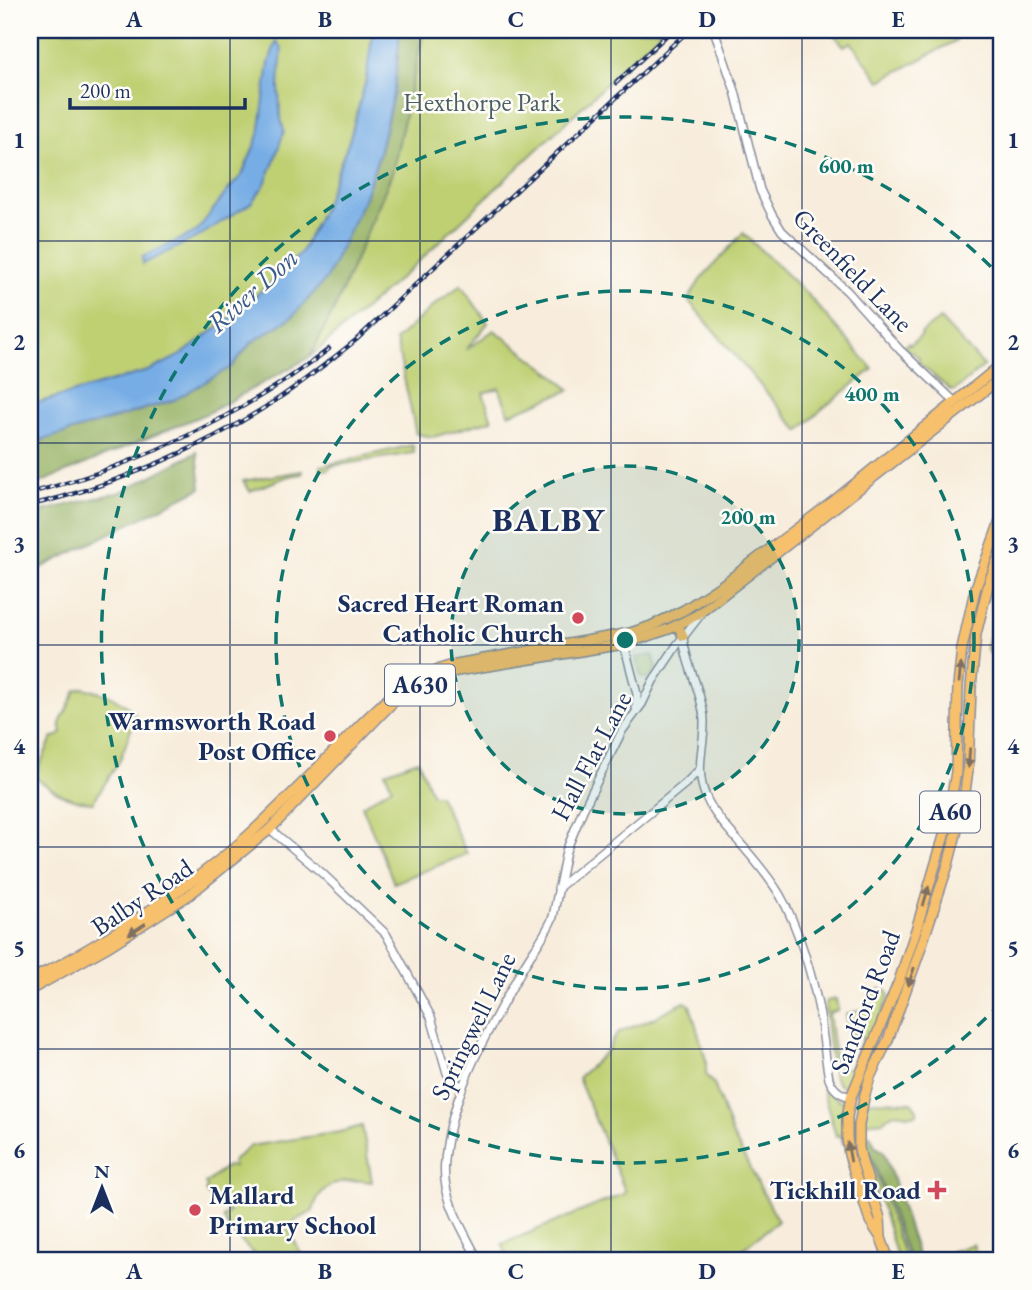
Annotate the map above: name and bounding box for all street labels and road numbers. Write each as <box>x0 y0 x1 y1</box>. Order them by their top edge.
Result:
street label: Greenfield Lane <box>786 201 920 339</box>
road number: A630 <box>385 664 455 706</box>
street label: Hall Flat Lane <box>543 685 639 827</box>
road number: A60 <box>920 792 980 832</box>
street label: Balby Road <box>85 850 200 943</box>
street label: Sandford Road <box>822 924 908 1079</box>
street label: Springwell Lane <box>423 947 523 1105</box>

